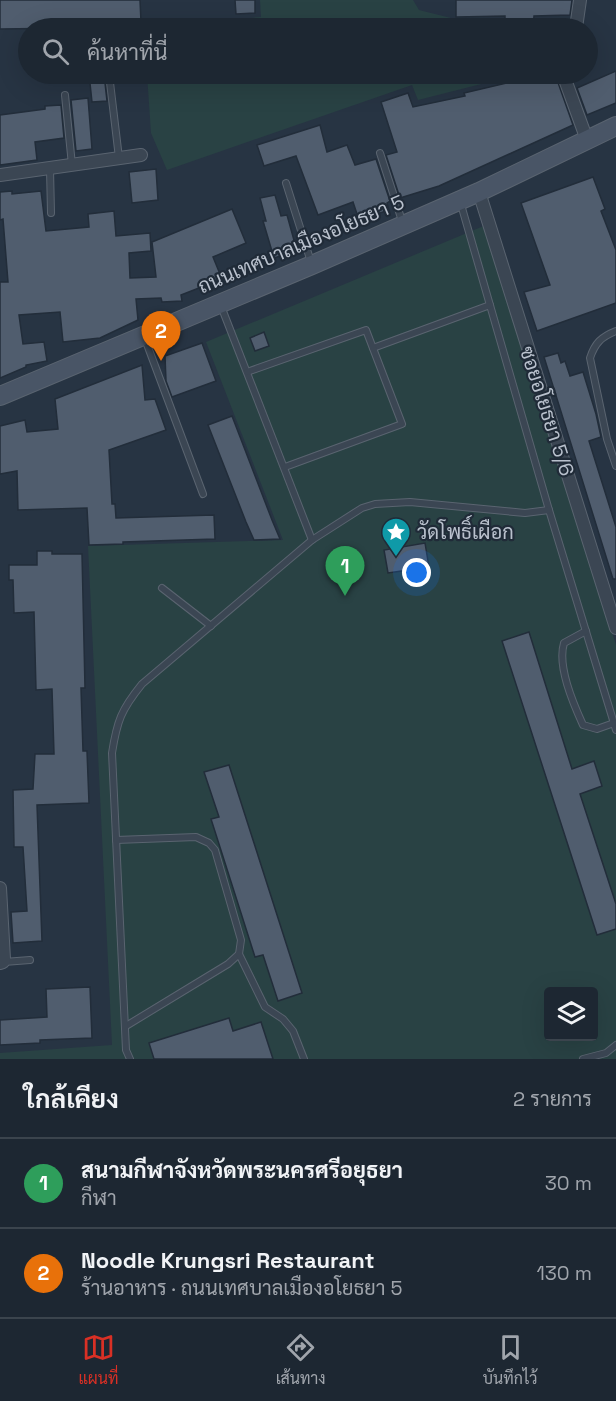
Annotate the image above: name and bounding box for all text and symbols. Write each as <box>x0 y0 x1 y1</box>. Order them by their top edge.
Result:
search box <box>18 18 598 84</box>
icon: search <box>39 35 72 68</box>
text: ค้นหาที่นี่ <box>87 38 167 66</box>
street label: ถนนเทศบาลเมืองอโยธยา 5 <box>193 188 408 299</box>
pin: 2 <box>142 312 180 361</box>
street label: ซอยอโยธยา 5/6 <box>514 343 580 479</box>
place label: วัดโพธิ์เผือก <box>417 514 514 545</box>
place icon: วัดโพธิ์เผือก <box>380 516 412 558</box>
pin: 1 <box>326 546 364 596</box>
your location <box>402 558 431 587</box>
map controls <box>544 987 598 1041</box>
button: layers <box>544 987 598 1041</box>
text: ใกล้เคียง <box>24 1082 119 1116</box>
text: 2 รายการ <box>513 1086 592 1112</box>
text: สนามกีฬาจังหวัดพระนครศรีอยุธยา <box>81 1156 403 1184</box>
text: 1 <box>39 1170 48 1196</box>
text: 30 m <box>545 1170 592 1196</box>
text: กีฬา <box>81 1185 117 1211</box>
text: Noodle Krungsri Restaurant <box>81 1246 374 1274</box>
text: 2 <box>38 1260 49 1286</box>
text: 130 m <box>536 1260 592 1286</box>
text: ร้านอาหาร · ถนนเทศบาลเมืองอโยธยา 5 <box>81 1275 403 1301</box>
tab: แผนที่ <box>79 1331 118 1389</box>
tab: เส้นทาง <box>276 1331 326 1389</box>
tab: บันทึกไว้ <box>483 1331 537 1389</box>

